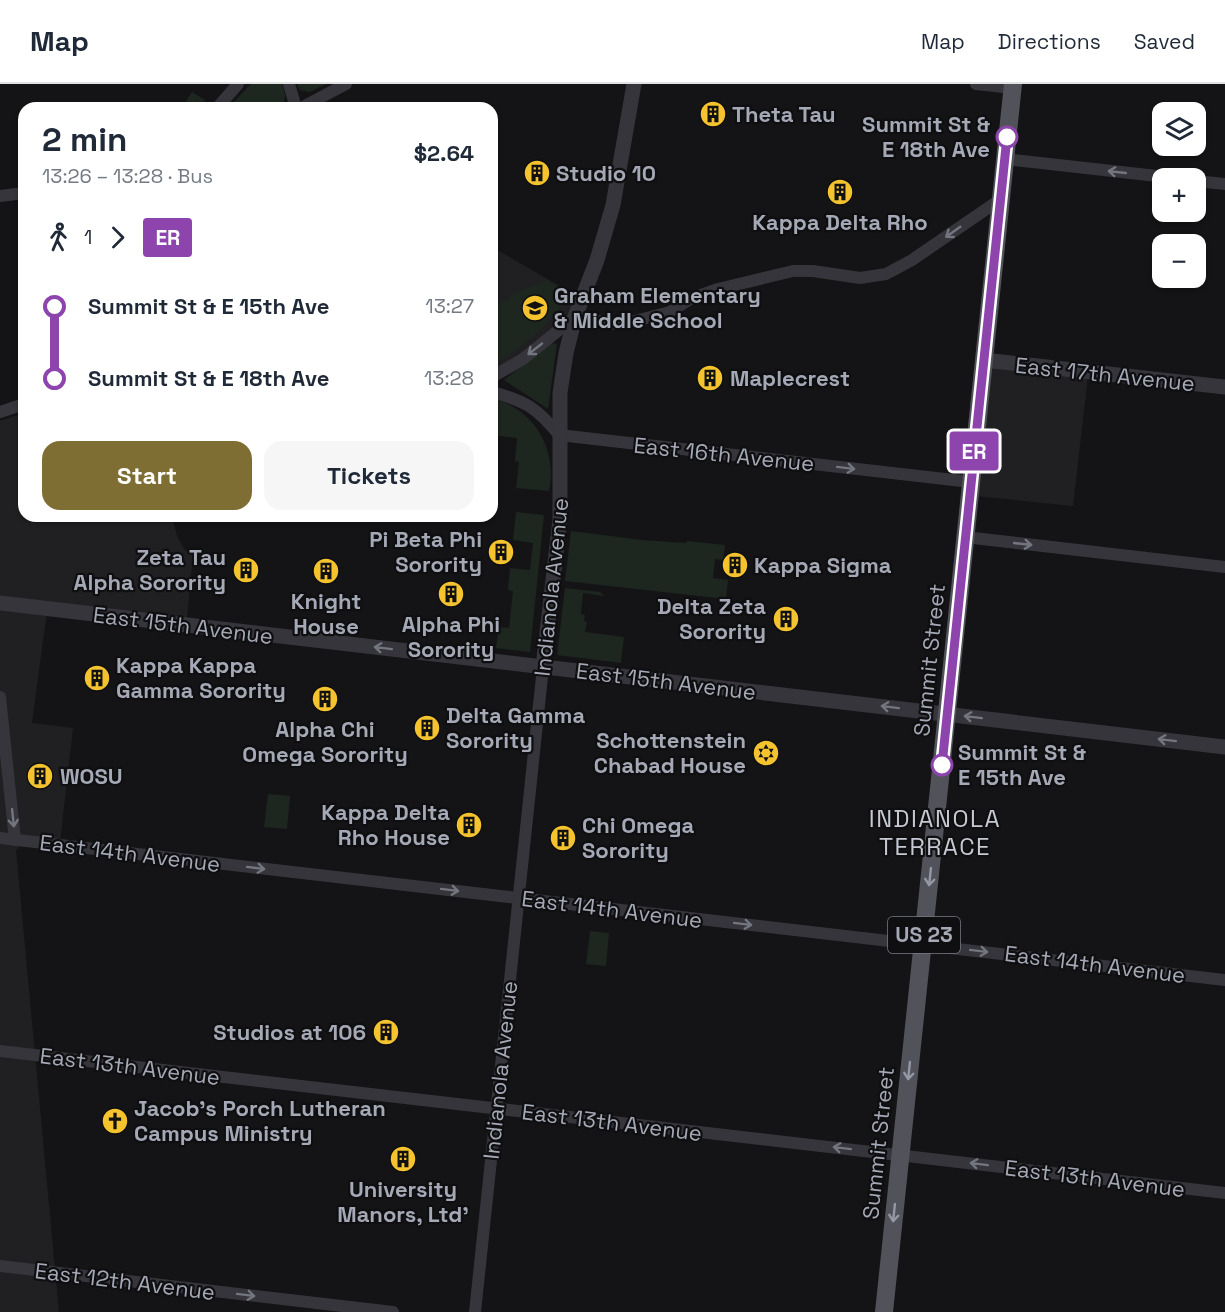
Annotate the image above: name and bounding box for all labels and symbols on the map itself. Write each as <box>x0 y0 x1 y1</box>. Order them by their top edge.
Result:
building icon: Theta Tau <box>698 99 728 129</box>
place label: Theta Tau <box>732 100 836 128</box>
place label: Summit St & E 18th Ave <box>862 110 990 163</box>
marker: Summit St & E 18th Ave <box>996 126 1018 148</box>
building icon: Studio 10 <box>522 158 552 188</box>
place label: Studio 10 <box>556 159 656 187</box>
one-way arrow <box>1108 166 1128 177</box>
building icon: Kappa Delta Rho <box>825 177 855 207</box>
place label: Kappa Delta Rho <box>752 208 928 236</box>
one-way arrow <box>945 226 961 238</box>
place label: Graham Elementary & Middle School <box>554 281 761 334</box>
school or university icon: Graham Elementary & Middle School <box>520 293 550 323</box>
one-way arrow <box>527 343 543 356</box>
street label: East 17th Avenue <box>1014 351 1196 397</box>
building icon: Maplecrest <box>695 363 725 393</box>
place label: Maplecrest <box>730 364 850 392</box>
street label: East 16th Avenue <box>632 431 816 477</box>
line badge: ER <box>947 432 1001 470</box>
one-way arrow <box>836 462 856 473</box>
street label: Indianola Avenue <box>528 496 574 678</box>
place label: Pi Beta Phi Sorority <box>369 525 482 578</box>
building icon: Pi Beta Phi Sorority <box>486 537 516 567</box>
one-way arrow <box>1013 539 1033 550</box>
place label: Zeta Tau Alpha Sorority <box>74 543 226 596</box>
building icon: Kappa Sigma <box>720 550 750 580</box>
place label: Kappa Sigma <box>754 551 892 579</box>
building icon: Zeta Tau Alpha Sorority <box>231 555 261 585</box>
building icon: Knight House <box>311 556 341 586</box>
building icon: Alpha Phi Sorority <box>436 579 466 609</box>
street label: Summit Street <box>907 582 951 738</box>
place label: Knight House <box>291 587 361 640</box>
place label: Delta Zeta Sorority <box>657 592 766 645</box>
street label: East 15th Avenue <box>91 600 275 650</box>
building icon: Delta Zeta Sorority <box>771 604 801 634</box>
place label: Alpha Phi Sorority <box>402 610 500 663</box>
one-way arrow <box>374 642 393 653</box>
place label: Kappa Kappa Gamma Sorority <box>116 651 286 704</box>
street label: East 15th Avenue <box>574 656 758 706</box>
building icon: Kappa Kappa Gamma Sorority <box>82 663 112 693</box>
building icon: Alpha Chi Omega Sorority <box>310 684 340 714</box>
place label: Delta Gamma Sorority <box>446 701 585 754</box>
one-way arrow <box>880 702 900 713</box>
one-way arrow <box>964 711 984 722</box>
building icon: Delta Gamma Sorority <box>412 713 442 743</box>
place label: Alpha Chi Omega Sorority <box>242 715 408 768</box>
place label: Schottenstein Chabad House <box>594 726 746 779</box>
one-way arrow <box>1157 734 1177 745</box>
synagogue icon: Schottenstein Chabad House <box>751 738 781 768</box>
place label: Summit St & E 15th Ave <box>958 738 1086 791</box>
marker: Summit St & E 15th Ave <box>931 754 953 776</box>
building icon: WOSU <box>25 761 55 791</box>
place label: WOSU <box>60 762 123 790</box>
place label: Kappa Delta Rho House <box>321 798 450 851</box>
district label: INDIANOLA TERRACE <box>869 803 1001 862</box>
one-way arrow <box>7 807 18 827</box>
building icon: Kappa Delta Rho House <box>454 810 484 840</box>
place label: Chi Omega Sorority <box>582 811 695 864</box>
building icon: Chi Omega Sorority <box>548 823 578 853</box>
street label: East 14th Avenue <box>38 828 222 878</box>
one-way arrow <box>245 862 265 873</box>
one-way arrow <box>924 866 935 886</box>
street label: East 14th Avenue <box>520 884 704 934</box>
one-way arrow <box>439 885 459 896</box>
road number: US 23 <box>888 917 960 953</box>
one-way arrow <box>733 919 753 930</box>
street label: East 14th Avenue <box>1003 939 1187 989</box>
one-way arrow <box>968 946 988 957</box>
street label: Indianola Avenue <box>477 979 523 1161</box>
building icon: Studios at 106 <box>371 1017 401 1047</box>
place label: Studios at 106 <box>213 1018 366 1046</box>
street label: East 13th Avenue <box>38 1041 222 1091</box>
one-way arrow <box>903 1060 914 1080</box>
street label: Summit Street <box>856 1065 900 1221</box>
place label: Jacob's Porch Lutheran Campus Ministry <box>134 1094 386 1147</box>
street label: East 13th Avenue <box>520 1097 704 1147</box>
church icon: Jacob's Porch Lutheran Campus Ministry <box>100 1106 130 1136</box>
one-way arrow <box>832 1143 852 1154</box>
building icon: University Manors, Ltd' <box>388 1144 418 1174</box>
street label: East 13th Avenue <box>1003 1153 1187 1203</box>
one-way arrow <box>970 1158 990 1169</box>
place label: University Manors, Ltd' <box>337 1175 469 1228</box>
one-way arrow <box>888 1203 899 1223</box>
street label: East 12th Avenue <box>33 1256 217 1306</box>
one-way arrow <box>235 1290 255 1301</box>

